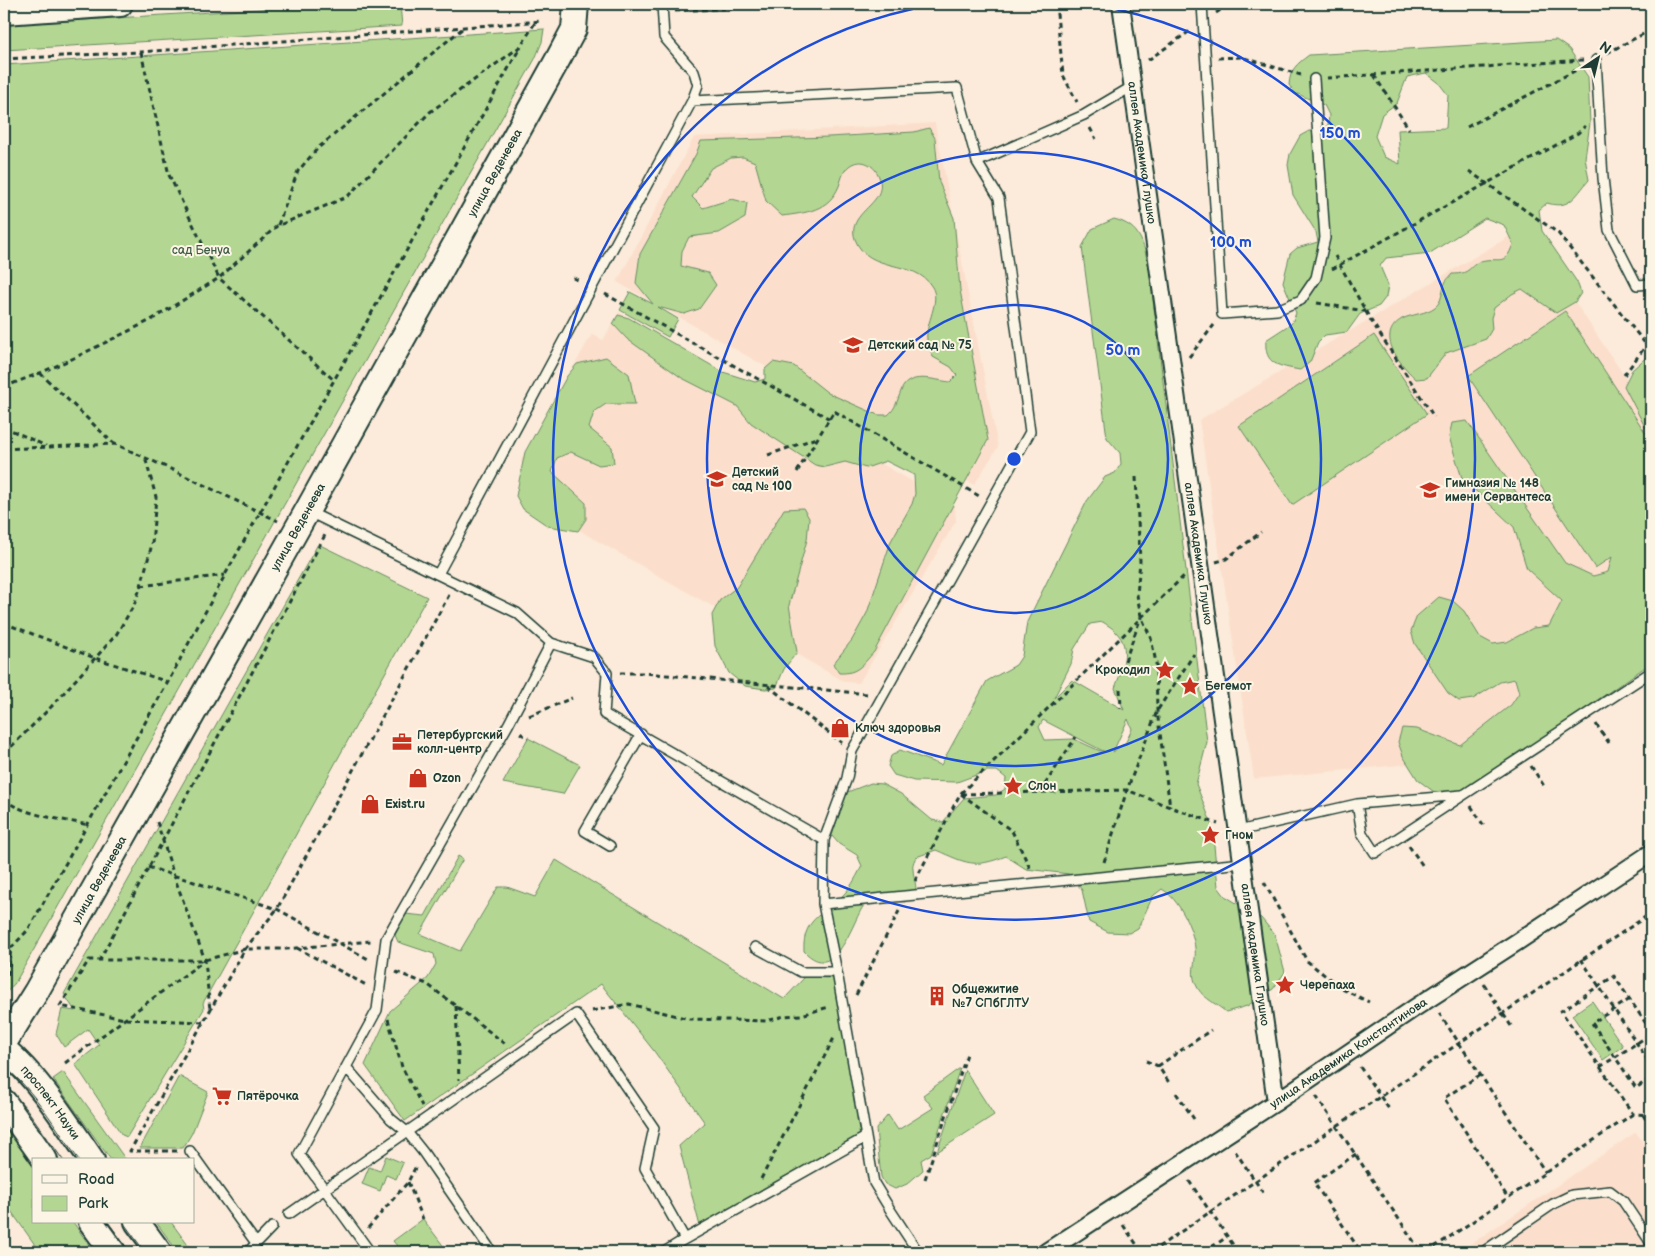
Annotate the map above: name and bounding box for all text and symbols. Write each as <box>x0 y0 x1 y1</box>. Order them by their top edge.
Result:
north arrow <box>1572 32 1622 82</box>
text: N <box>1596 38 1614 58</box>
street label: аллея Академика Глушко <box>1124 80 1159 225</box>
text: 150 m <box>1319 124 1361 143</box>
street label: улица Веденеева <box>465 127 526 220</box>
text: 100 m <box>1210 233 1252 252</box>
park label: сад Бенуа <box>172 243 230 258</box>
school or university icon: Детский сад № 75 <box>842 334 864 356</box>
place label: Детский сад № 75 <box>868 338 972 353</box>
text: 50 m <box>1106 341 1141 360</box>
centre of rings <box>1005 450 1023 468</box>
place label: Детский сад № 100 <box>732 465 792 494</box>
school or university icon: Детский сад № 100 <box>706 468 728 490</box>
place label: Гимназия № 148 имени Сервантеса <box>1445 476 1552 505</box>
school or university icon: Гимназия № 148 имени Сервантеса <box>1419 479 1441 501</box>
street label: улица Веденеева <box>268 481 329 574</box>
street label: аллея Академика Глушко <box>1181 481 1216 626</box>
place icon: Крокодил <box>1154 659 1176 681</box>
place label: Крокодил <box>1095 663 1150 678</box>
place icon: Бегемот <box>1179 675 1201 697</box>
place label: Бегемот <box>1205 679 1252 694</box>
shop icon: Ключ здоровья <box>829 717 851 739</box>
place label: Ключ здоровья <box>855 721 941 736</box>
place label: Петербургский колл-центр <box>417 728 503 757</box>
office icon: Петербургский колл-центр <box>391 731 413 753</box>
shop icon: Ozon <box>407 767 429 789</box>
place label: Ozon <box>433 771 461 786</box>
place icon: Слон <box>1002 775 1024 797</box>
place label: Слон <box>1028 779 1057 794</box>
shop icon: Exist.ru <box>359 793 381 815</box>
place label: Exist.ru <box>385 797 425 812</box>
place icon: Гном <box>1199 824 1221 846</box>
place label: Гном <box>1225 828 1253 843</box>
street label: улица Веденеева <box>69 834 130 927</box>
street label: аллея Академика Глушко <box>1237 882 1272 1027</box>
place icon: Черепаха <box>1274 974 1296 996</box>
place label: Черепаха <box>1300 978 1356 993</box>
place label: Общежитие №7 СПбГЛТУ <box>952 982 1029 1011</box>
building icon: Общежитие №7 СПбГЛТУ <box>926 985 948 1007</box>
street label: улица Академика Константинова <box>1267 995 1430 1112</box>
street label: проспект Науки <box>17 1062 83 1143</box>
supermarket icon: Пятёрочка <box>211 1085 233 1107</box>
place label: Пятёрочка <box>237 1089 300 1104</box>
legend <box>32 1158 195 1224</box>
text: Road <box>78 1170 114 1189</box>
text: Park <box>78 1194 109 1213</box>

